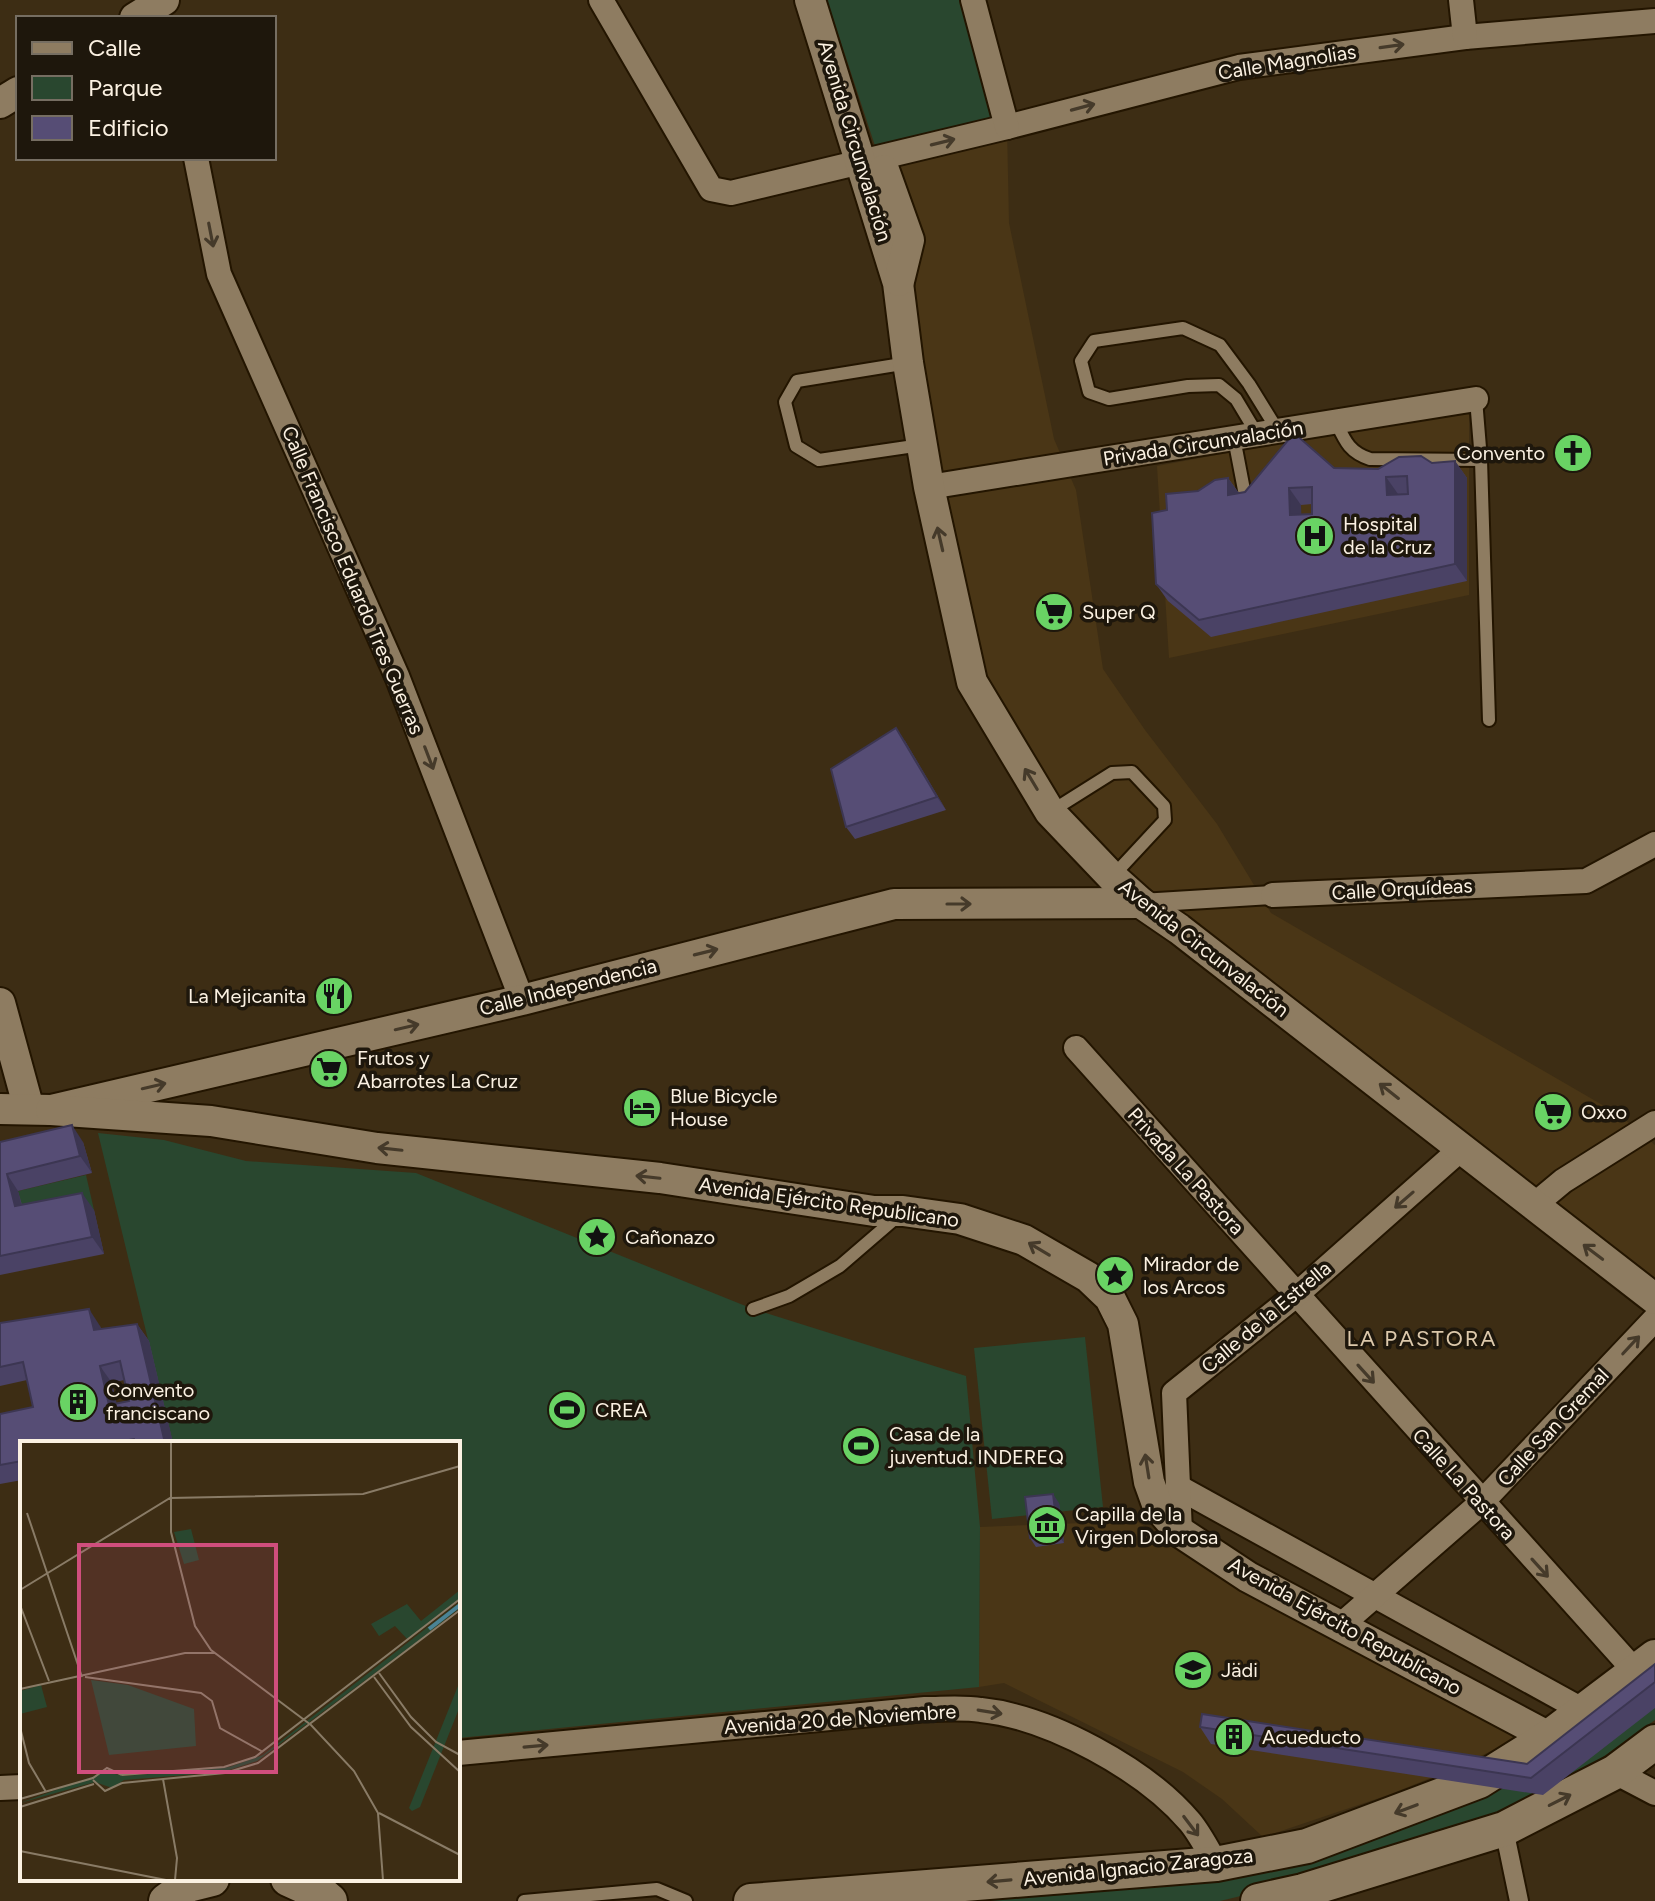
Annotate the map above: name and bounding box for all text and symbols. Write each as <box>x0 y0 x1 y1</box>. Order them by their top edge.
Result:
legend <box>16 16 276 160</box>
text: Calle <box>88 33 141 62</box>
street label: Avenida Circunvalación <box>813 38 897 244</box>
street label: Calle Magnolias <box>1216 39 1358 85</box>
one-way arrow <box>1379 39 1405 54</box>
text: Parque <box>88 73 162 102</box>
one-way arrow <box>1069 99 1095 114</box>
text: Edificio <box>88 113 169 142</box>
one-way arrow <box>930 134 956 149</box>
one-way arrow <box>205 221 220 247</box>
street label: Privada Circunvalación <box>1101 415 1305 471</box>
street label: Calle Francisco Eduardo Tres Guerras <box>277 422 429 738</box>
church icon: Convento <box>1552 432 1594 474</box>
place label: Convento <box>1457 441 1545 465</box>
place label: Hospital de la Cruz <box>1343 512 1432 559</box>
hospital icon: Hospital de la Cruz <box>1294 515 1336 557</box>
one-way arrow <box>932 527 947 552</box>
supermarket icon: Super Q <box>1033 591 1075 633</box>
place label: Super Q <box>1082 600 1155 624</box>
one-way arrow <box>423 745 437 770</box>
one-way arrow <box>1022 768 1038 791</box>
street label: Calle Orquídeas <box>1331 873 1473 905</box>
street label: Avenida Circunvalación <box>1114 874 1294 1022</box>
one-way arrow <box>945 896 972 912</box>
one-way arrow <box>692 944 718 959</box>
street label: Calle Independencia <box>477 953 659 1021</box>
restaurant icon: La Mejicanita <box>313 975 355 1017</box>
place label: La Mejicanita <box>188 984 306 1008</box>
one-way arrow <box>394 1018 420 1033</box>
place label: Frutos y Abarrotes La Cruz <box>357 1046 518 1093</box>
supermarket icon: Frutos y Abarrotes La Cruz <box>308 1048 350 1090</box>
one-way arrow <box>141 1078 167 1093</box>
one-way arrow <box>1379 1082 1400 1100</box>
place label: Blue Bicycle House <box>670 1084 778 1131</box>
hotel icon: Blue Bicycle House <box>621 1087 663 1129</box>
supermarket icon: Oxxo <box>1532 1091 1574 1133</box>
place label: Oxxo <box>1581 1100 1627 1124</box>
street label: Privada La Pastora <box>1123 1103 1249 1239</box>
one-way arrow <box>377 1142 404 1157</box>
one-way arrow <box>635 1170 662 1185</box>
street label: Avenida Ejército Republicano <box>697 1172 961 1232</box>
one-way arrow <box>1394 1190 1414 1208</box>
place icon: Cañonazo <box>576 1216 618 1258</box>
place label: Cañonazo <box>625 1225 715 1249</box>
one-way arrow <box>1028 1241 1051 1257</box>
one-way arrow <box>1583 1243 1604 1260</box>
place label: Mirador de los Arcos <box>1143 1252 1239 1299</box>
place icon: Mirador de los Arcos <box>1094 1254 1136 1296</box>
street label: Calle de la Estrella <box>1196 1256 1336 1378</box>
district label: LA PASTORA <box>1347 1325 1497 1352</box>
one-way arrow <box>1621 1335 1640 1355</box>
street label: Calle San Gremal <box>1492 1363 1614 1491</box>
one-way arrow <box>1357 1364 1376 1384</box>
place label: Convento franciscano <box>106 1378 210 1425</box>
building icon: Convento franciscano <box>57 1381 99 1423</box>
sports icon: CREA <box>546 1389 588 1431</box>
place label: CREA <box>595 1398 648 1422</box>
place label: Casa de la juventud. INDEREQ <box>887 1422 1064 1469</box>
street label: Calle La Pastora <box>1408 1423 1520 1545</box>
sports icon: Casa de la juventud. INDEREQ <box>840 1425 882 1467</box>
inset map <box>20 1441 460 1881</box>
one-way arrow <box>1139 1454 1154 1479</box>
place label: Capilla de la Virgen Dolorosa <box>1075 1502 1218 1549</box>
museum icon: Capilla de la Virgen Dolorosa <box>1026 1504 1068 1546</box>
street label: Avenida Ejército Republicano <box>1224 1552 1466 1700</box>
one-way arrow <box>1530 1557 1548 1577</box>
school or university icon: Jädi <box>1172 1649 1214 1691</box>
place label: Jädi <box>1221 1658 1258 1682</box>
street label: Avenida 20 de Noviembre <box>723 1699 957 1739</box>
one-way arrow <box>976 1705 1002 1720</box>
building icon: Acueducto <box>1213 1716 1255 1758</box>
place label: Acueducto <box>1262 1725 1361 1749</box>
one-way arrow <box>522 1738 549 1753</box>
one-way arrow <box>1547 1792 1571 1808</box>
one-way arrow <box>1394 1803 1419 1817</box>
one-way arrow <box>1183 1815 1200 1836</box>
street label: Avenida Ignacio Zaragoza <box>1022 1843 1254 1891</box>
one-way arrow <box>986 1874 1013 1889</box>

